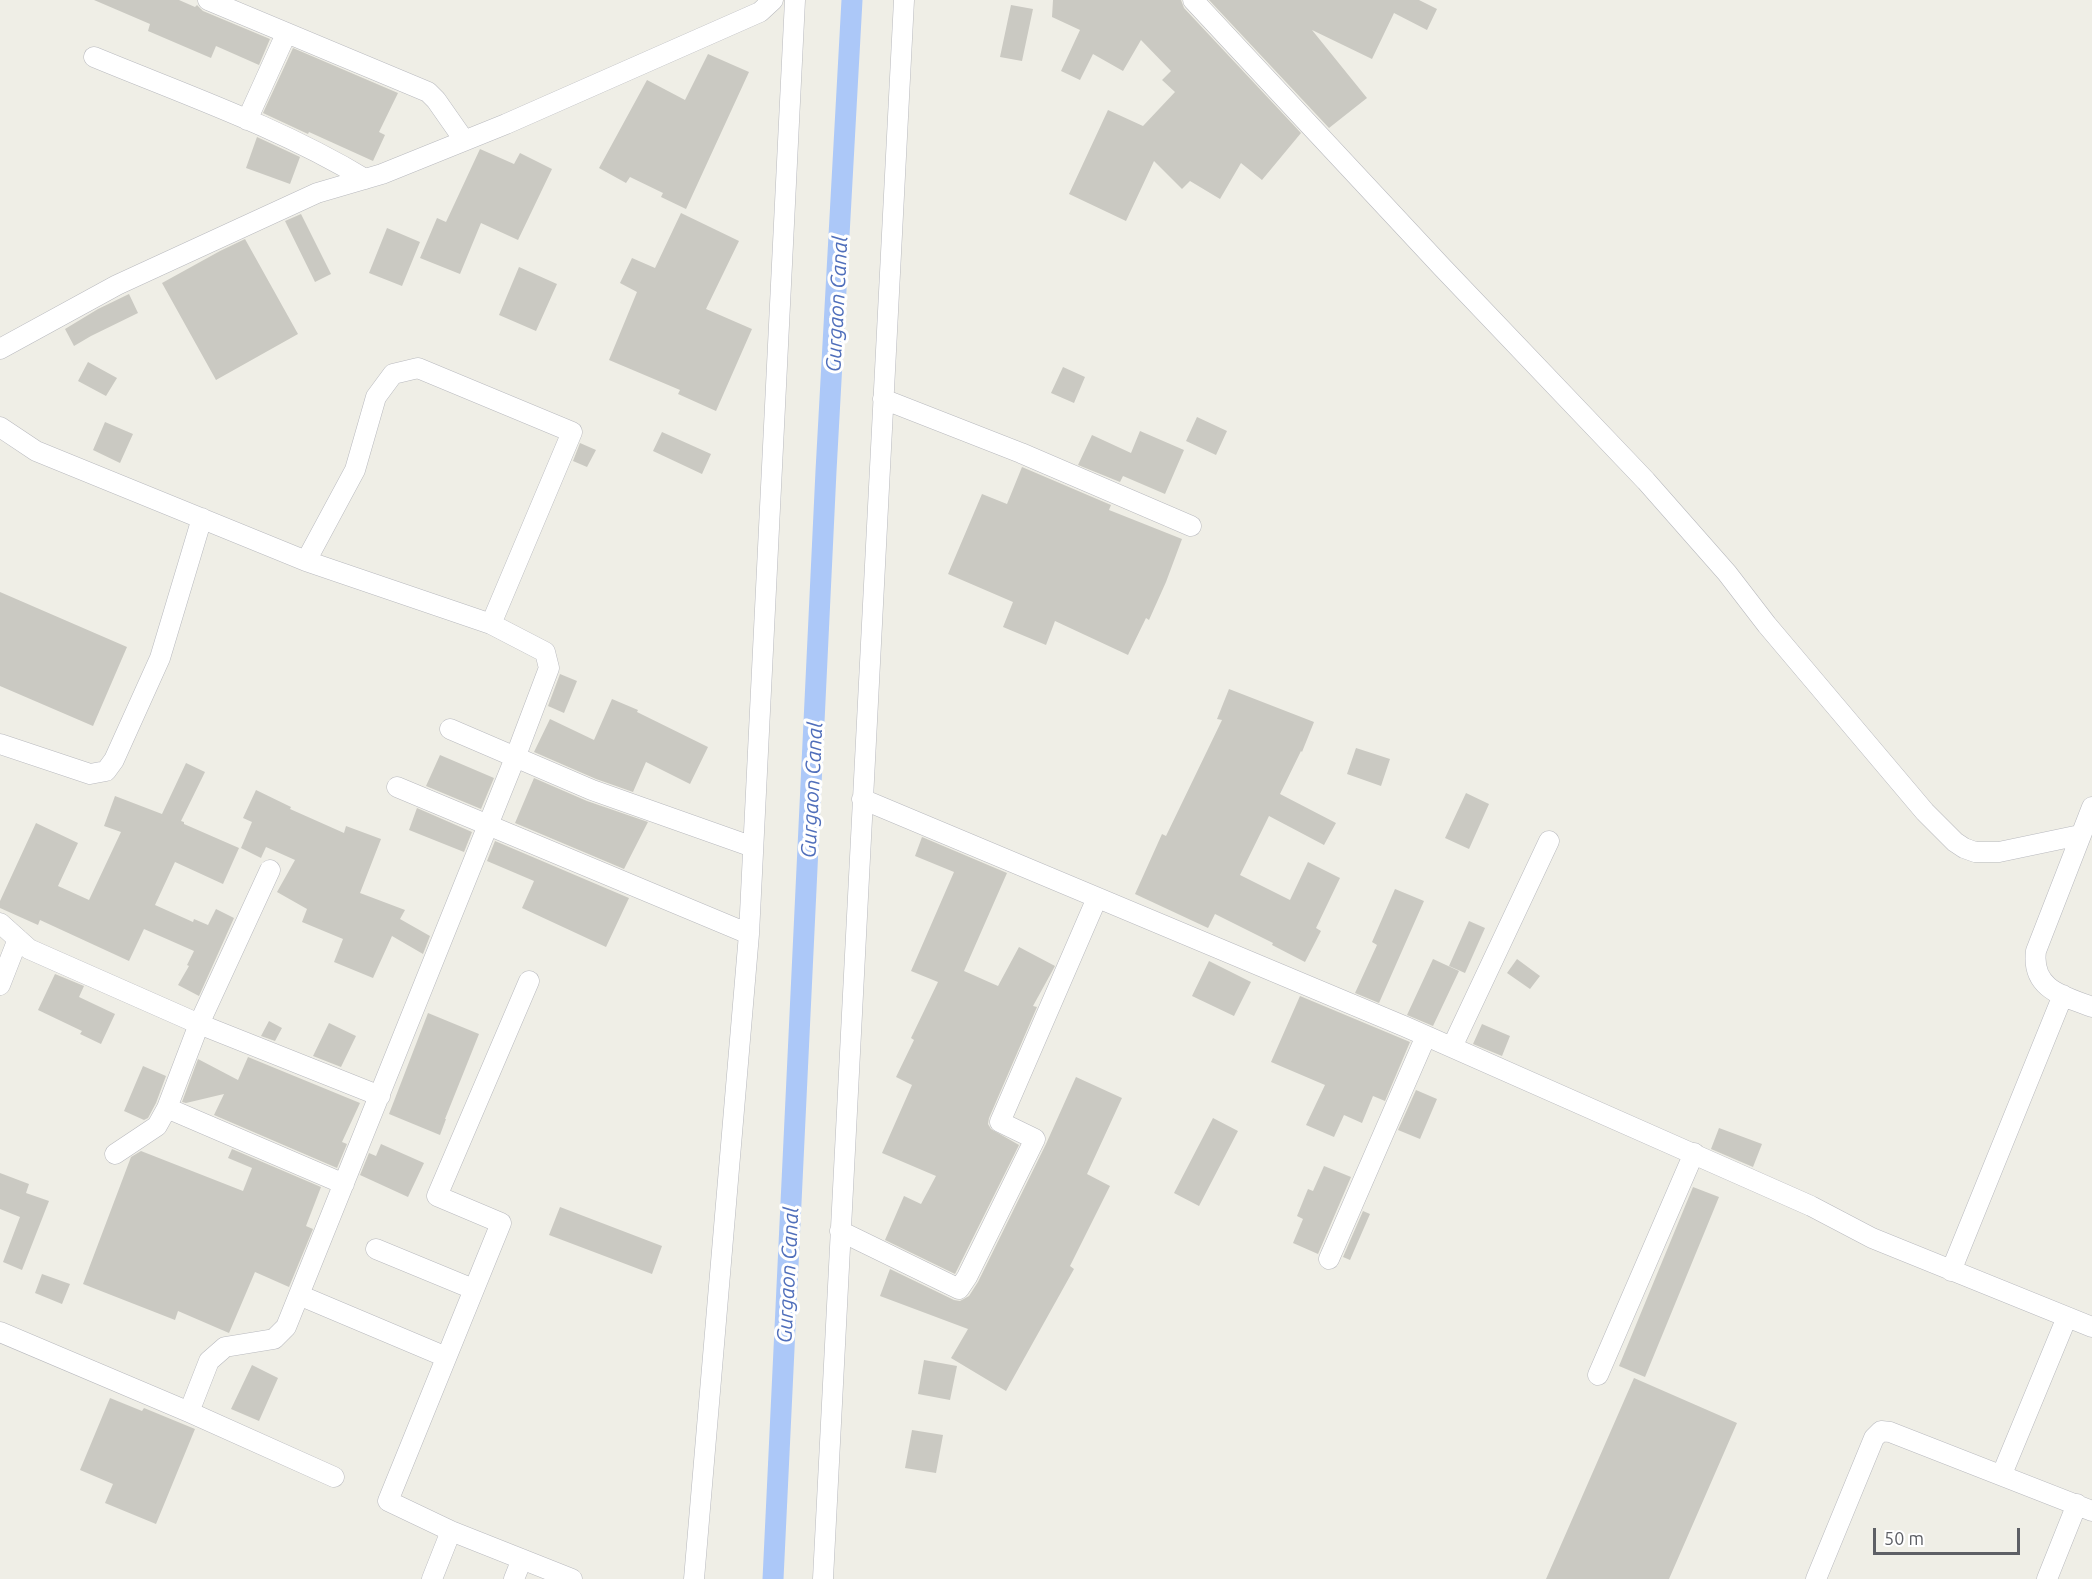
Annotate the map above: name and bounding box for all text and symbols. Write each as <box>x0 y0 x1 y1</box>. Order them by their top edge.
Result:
water label: Gurgaon Canal <box>821 235 853 373</box>
water label: Gurgaon Canal <box>796 721 828 859</box>
water label: Gurgaon Canal <box>772 1206 804 1344</box>
scale bar <box>1876 1516 2023 1554</box>
text: 50 m <box>1884 1528 1924 1548</box>

